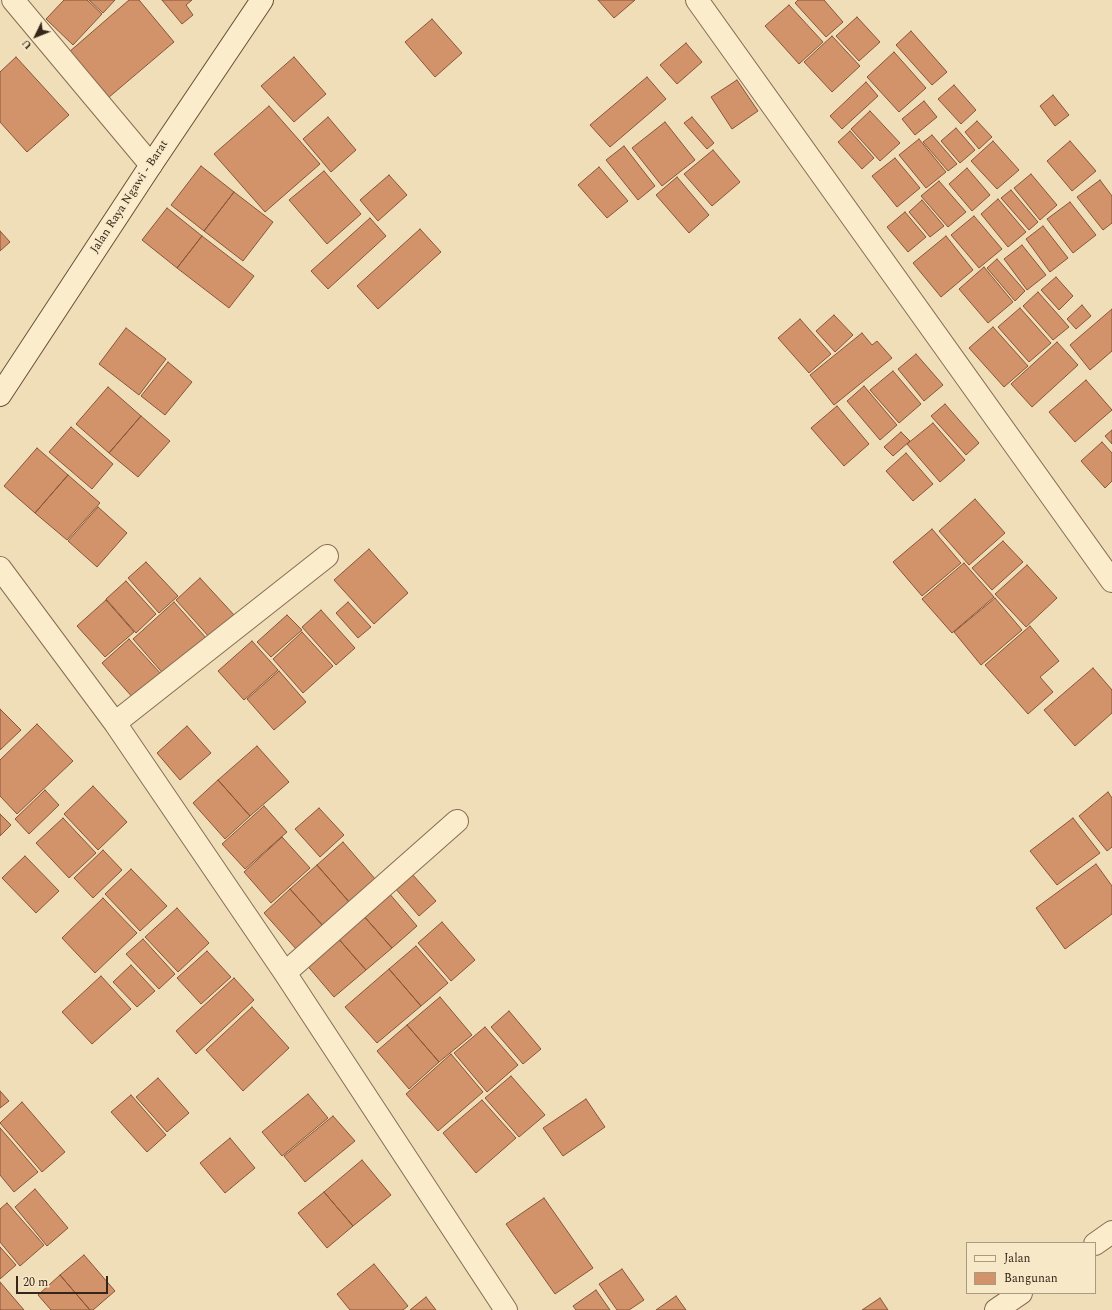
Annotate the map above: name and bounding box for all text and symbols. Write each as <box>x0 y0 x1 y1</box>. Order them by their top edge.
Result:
north arrow <box>16 16 56 56</box>
text: U <box>17 35 36 54</box>
street label: Jalan Raya Ngawi - Barat <box>88 138 172 256</box>
legend <box>966 1242 1096 1294</box>
text: Jalan <box>1004 1249 1031 1268</box>
scale bar <box>18 1268 110 1294</box>
text: Bangunan <box>1004 1269 1058 1288</box>
text: 20 m <box>23 1273 48 1292</box>

